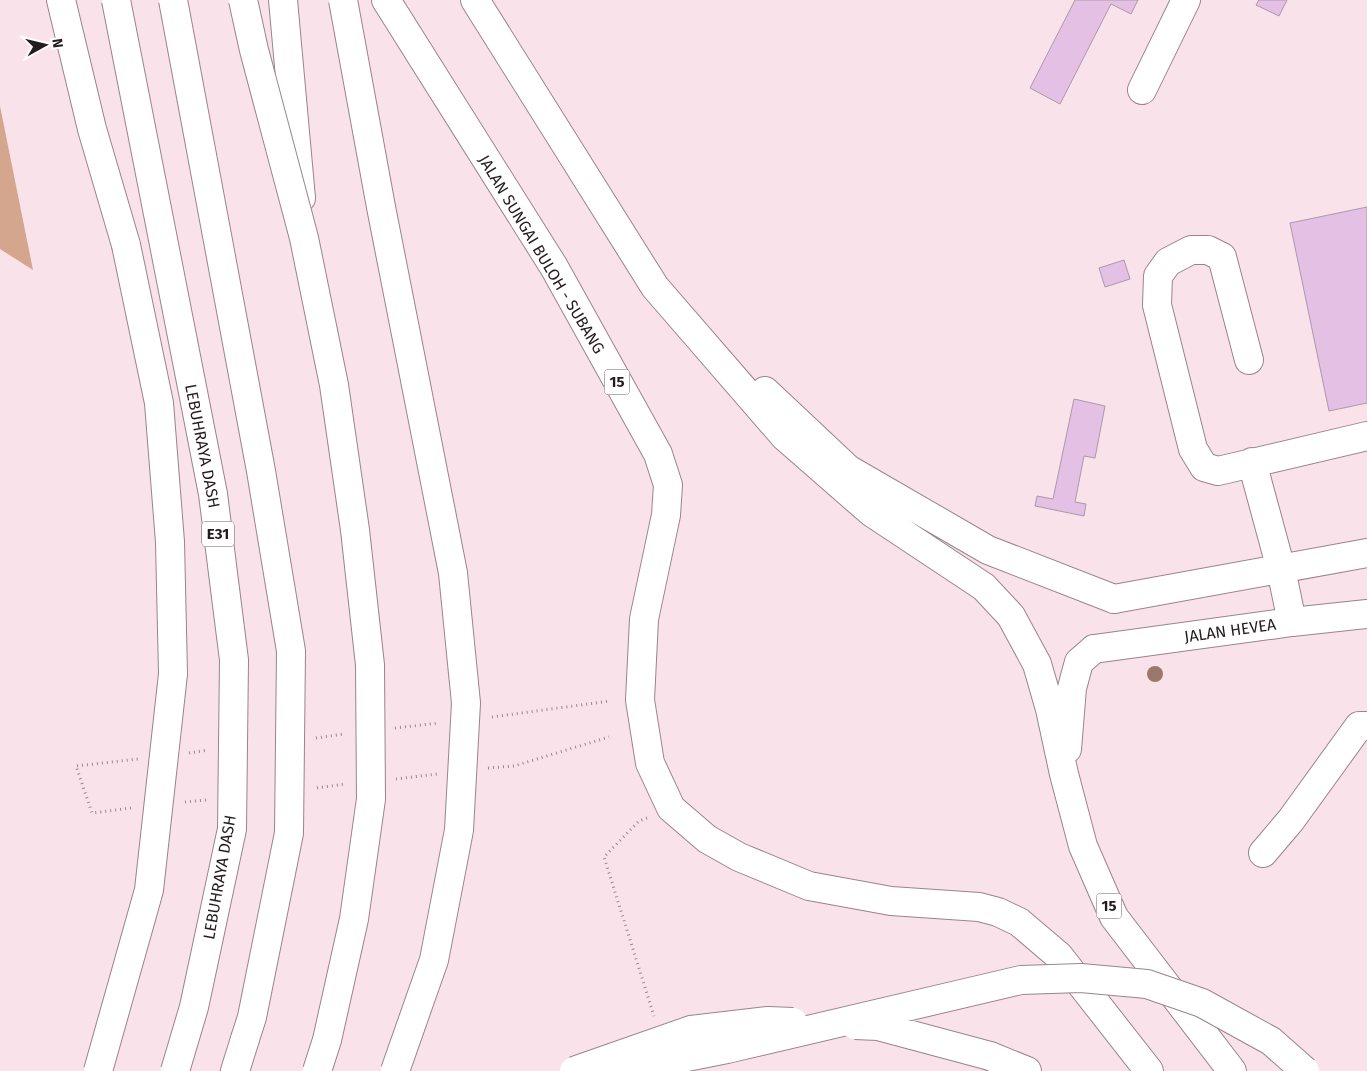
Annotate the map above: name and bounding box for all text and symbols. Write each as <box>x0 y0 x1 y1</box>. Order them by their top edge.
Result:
north arrow <box>20 20 70 70</box>
text: N <box>48 37 66 49</box>
street label: JALAN SUNGAI BULOH - SUBANG <box>475 151 609 357</box>
road number: 15 <box>604 370 630 394</box>
street label: LEBUHRAYA DASH <box>181 382 224 510</box>
road number: E31 <box>202 522 234 546</box>
street label: JALAN HEVEA <box>1183 615 1278 646</box>
street label: LEBUHRAYA DASH <box>199 813 240 941</box>
road number: 15 <box>1096 894 1122 918</box>

